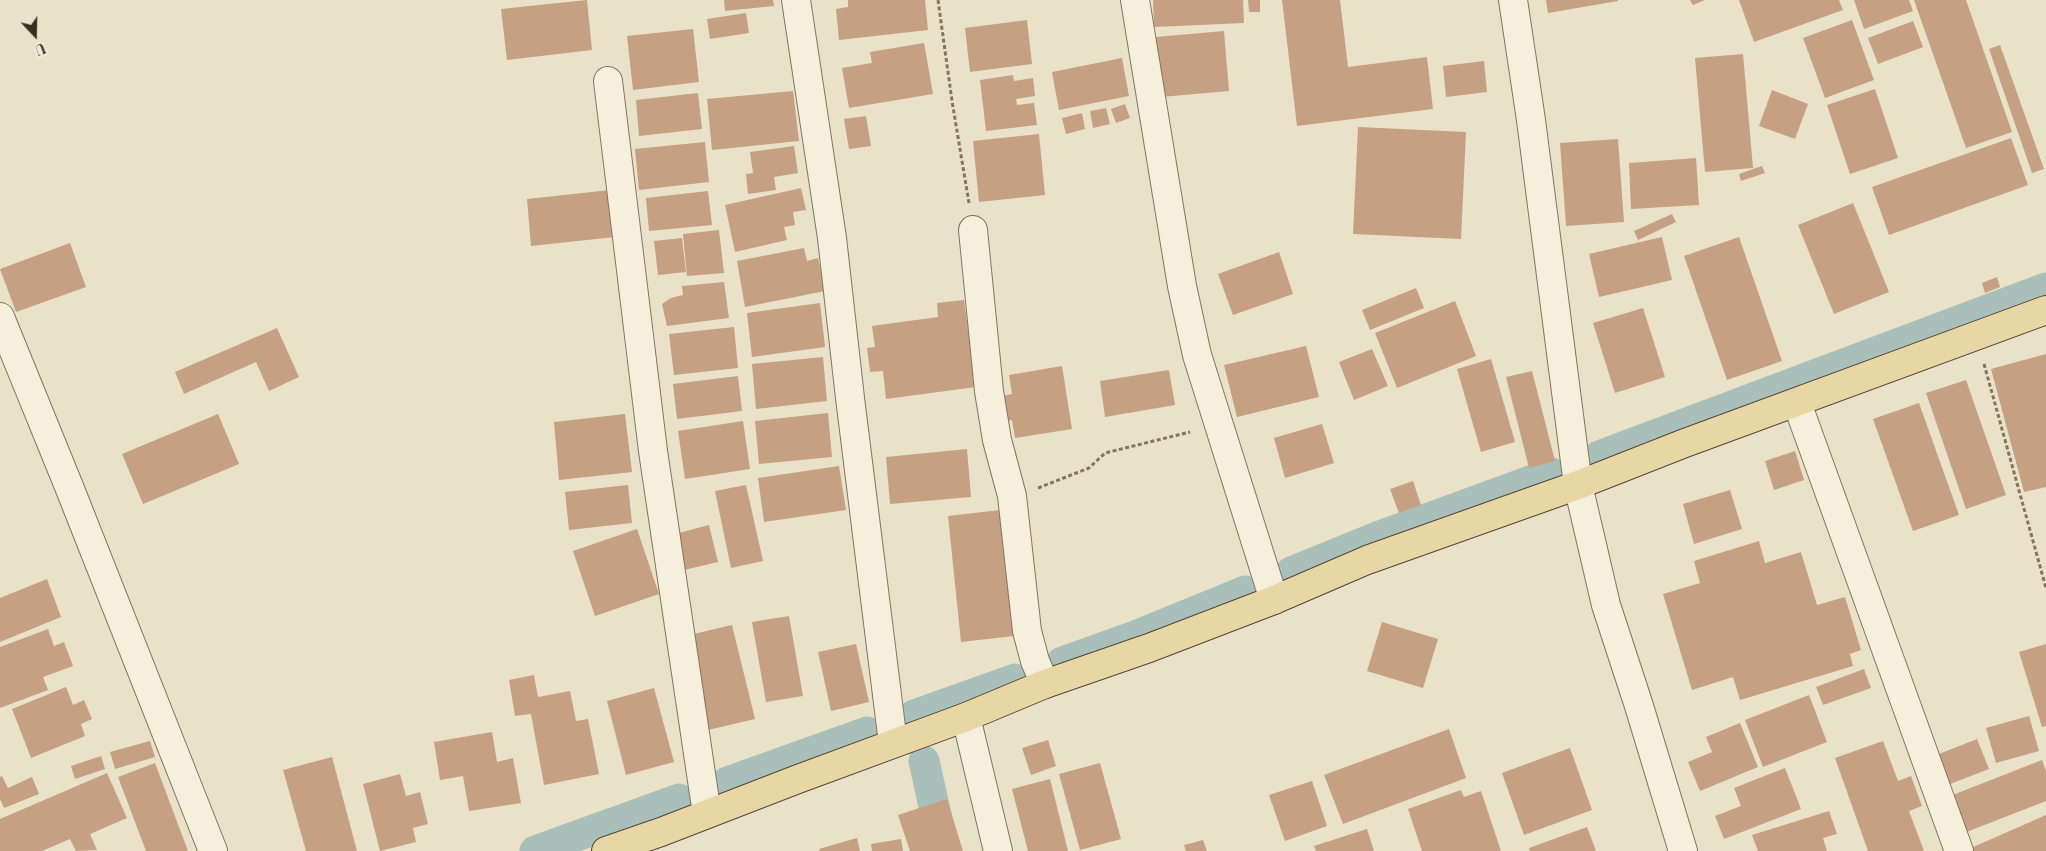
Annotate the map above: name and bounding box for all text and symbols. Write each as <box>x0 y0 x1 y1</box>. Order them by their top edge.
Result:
north arrow <box>10 10 60 60</box>
text: U <box>33 39 48 60</box>

